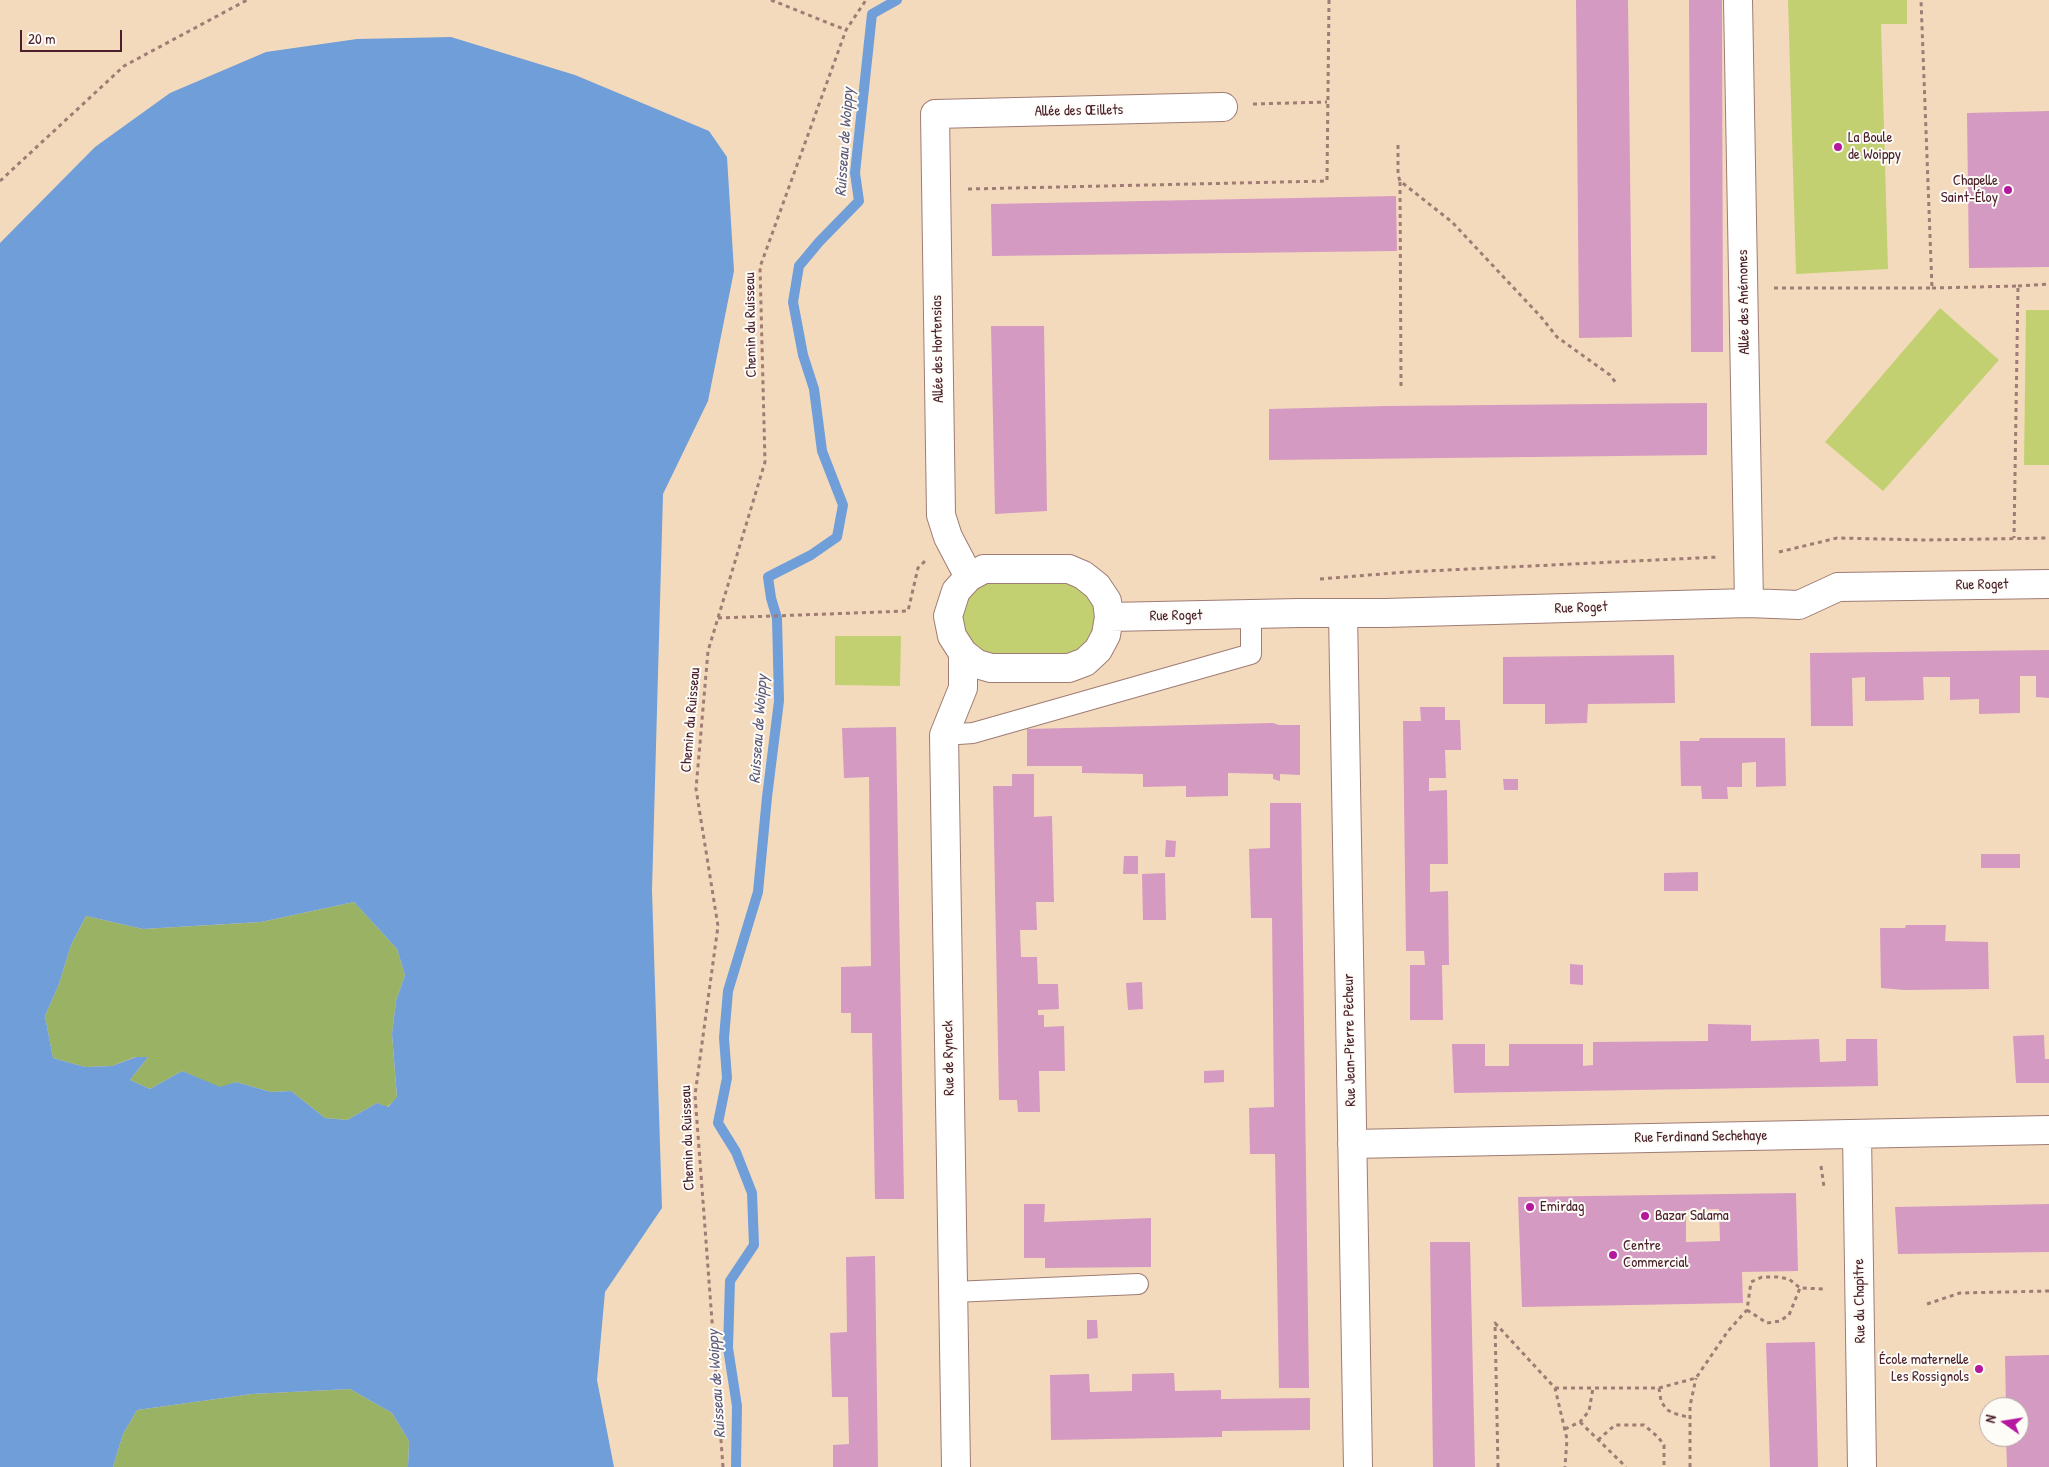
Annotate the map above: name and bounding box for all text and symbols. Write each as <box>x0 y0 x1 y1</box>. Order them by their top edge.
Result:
scale bar <box>22 20 125 52</box>
text: 20 m <box>28 28 55 49</box>
water label: Ruisseau de Woippy <box>832 87 858 197</box>
street label: Allée des Œillets <box>1035 101 1123 121</box>
place label: La Boule de Woippy <box>1848 129 1901 164</box>
marker: La Boule de Woippy <box>1832 141 1844 153</box>
place label: Chapelle Saint-Éloy <box>1941 172 1998 207</box>
marker: Chapelle Saint-Éloy <box>2002 184 2014 196</box>
street label: Allée des Anémones <box>1734 249 1754 355</box>
street label: Chemin du Ruisseau <box>741 272 761 378</box>
street label: Allée des Hortensias <box>928 295 948 403</box>
street label: Rue Roget <box>1955 576 2009 594</box>
street label: Rue Roget <box>1554 598 1608 618</box>
street label: Rue Roget <box>1149 607 1203 625</box>
street label: Chemin du Ruisseau <box>677 667 705 773</box>
water label: Ruisseau de Woippy <box>746 674 772 784</box>
street label: Rue Jean-Pierre Pêcheur <box>1340 973 1360 1107</box>
street label: Rue de Ryneck <box>939 1020 959 1096</box>
street label: Chemin du Ruisseau <box>677 1085 699 1191</box>
street label: Rue Ferdinand Sechehaye <box>1634 1127 1768 1147</box>
place label: Emirdag <box>1540 1198 1584 1216</box>
marker: Emirdag <box>1524 1201 1536 1213</box>
place label: Bazar Salama <box>1655 1207 1729 1225</box>
marker: Bazar Salama <box>1639 1210 1651 1222</box>
place label: Centre Commercial <box>1623 1237 1688 1272</box>
marker: Centre Commercial <box>1607 1249 1619 1261</box>
street label: Rue du Chapitre <box>1850 1259 1870 1343</box>
water label: Ruisseau de Woippy <box>704 1329 730 1439</box>
place label: École maternelle Les Rossignols <box>1879 1351 1969 1386</box>
marker: École maternelle Les Rossignols <box>1973 1363 1985 1375</box>
north arrow <box>1979 1397 2029 1447</box>
text: N <box>1980 1413 2000 1425</box>

